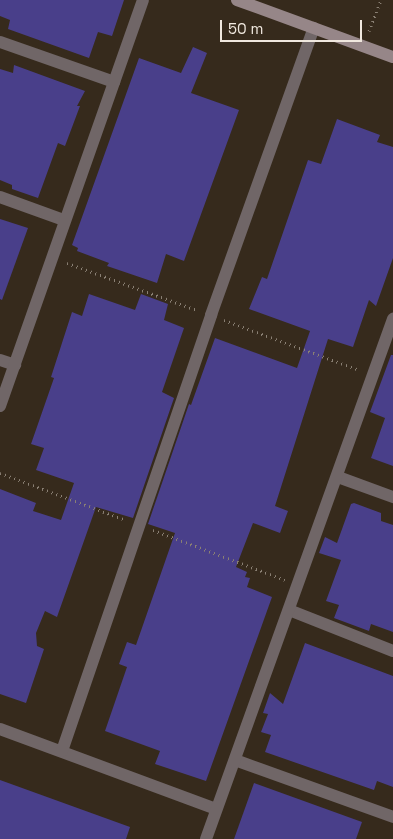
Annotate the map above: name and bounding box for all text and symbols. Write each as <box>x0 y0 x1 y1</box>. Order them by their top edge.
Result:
scale bar <box>223 10 366 42</box>
text: 50 m <box>228 19 263 38</box>

